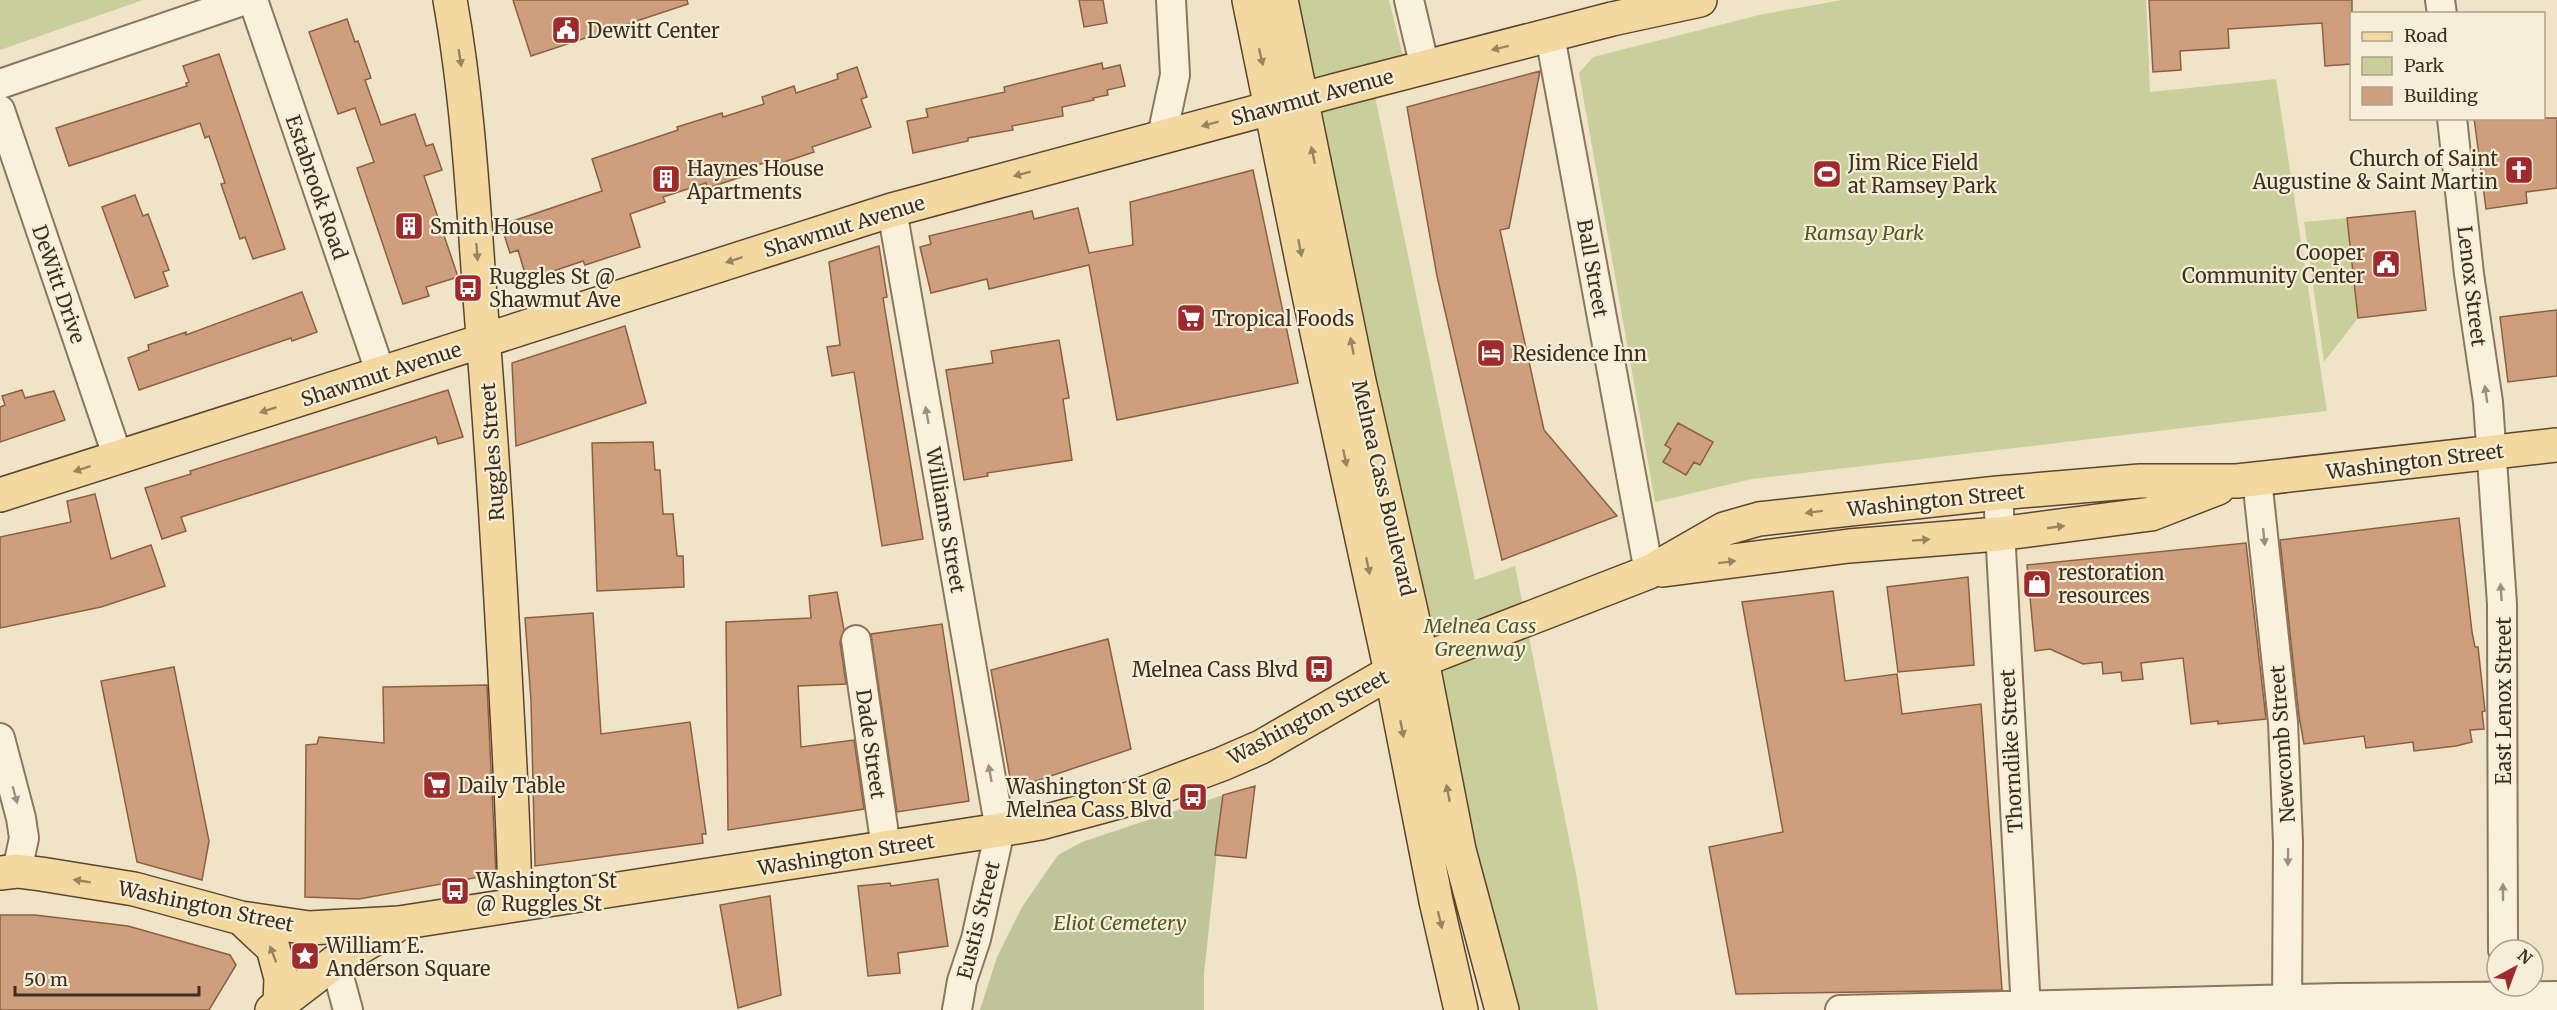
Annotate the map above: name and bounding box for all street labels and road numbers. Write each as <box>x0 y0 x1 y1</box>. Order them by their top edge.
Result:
street label: Shawmut Avenue <box>1228 63 1396 131</box>
street label: Estabrook Road <box>281 111 353 263</box>
street label: Shawmut Avenue <box>760 190 928 262</box>
street label: Ball Street <box>1572 217 1614 319</box>
street label: DeWitt Drive <box>27 222 91 346</box>
street label: Lenox Street <box>2452 224 2492 348</box>
street label: Shawmut Avenue <box>298 336 464 412</box>
street label: Melnea Cass Boulevard <box>1347 378 1421 598</box>
street label: Ruggles Street <box>475 382 509 522</box>
street label: Washington Street <box>2324 438 2505 484</box>
street label: Williams Street <box>921 444 971 595</box>
street label: Washington Street <box>1845 478 2026 522</box>
street label: East Lenox Street <box>2491 617 2516 785</box>
street label: Washington Street <box>1222 664 1393 770</box>
street label: Newcomb Street <box>2264 664 2300 824</box>
street label: Thorndike Street <box>1994 668 2028 834</box>
street label: Dade Street <box>851 688 891 801</box>
street label: Washington Street <box>755 828 936 880</box>
street label: Eustis Street <box>951 858 1005 982</box>
street label: Washington Street <box>115 875 296 937</box>

